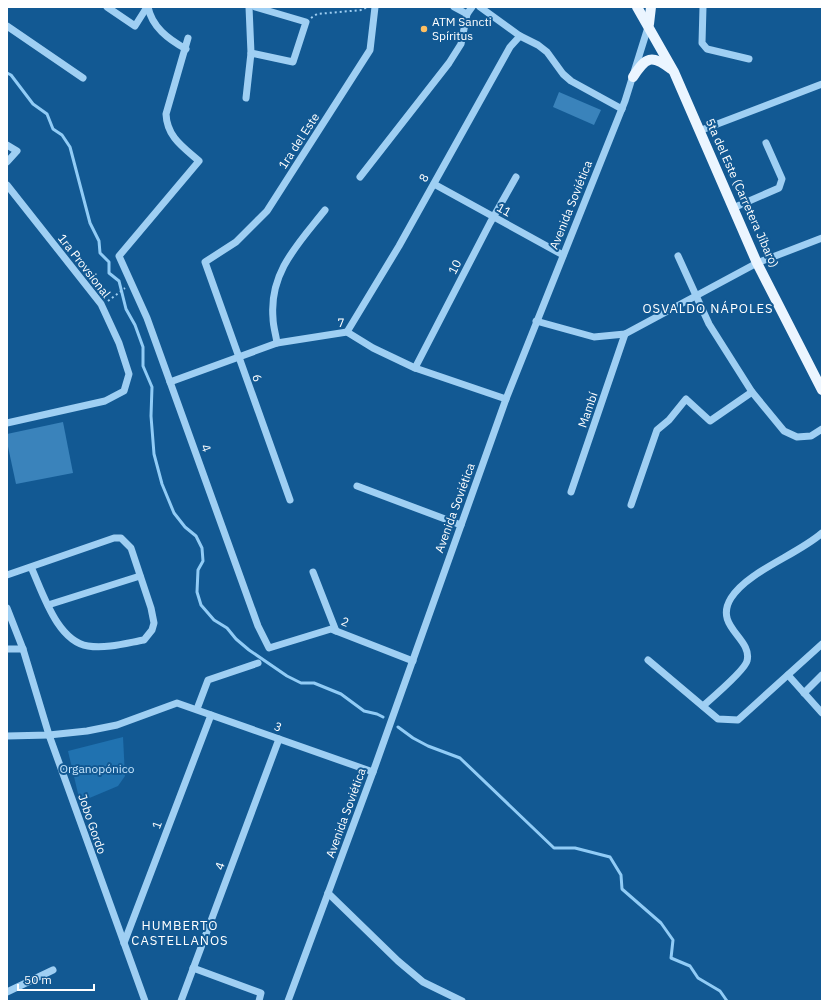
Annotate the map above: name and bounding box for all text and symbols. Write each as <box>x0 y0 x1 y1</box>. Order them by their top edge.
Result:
place label: ATM Sancti Spíritus <box>432 14 492 43</box>
marker: ATM Sancti Spíritus <box>419 24 429 34</box>
street label: 1ra del Este <box>275 109 323 172</box>
street label: 5ta del Este (Carretera Jíbaro) <box>703 116 782 270</box>
street label: Avenida Soviética <box>546 158 595 251</box>
street label: 8 <box>415 171 432 185</box>
street label: 11 <box>494 200 514 220</box>
street label: 1ra Provsional <box>55 231 114 301</box>
street label: 10 <box>445 257 465 277</box>
district label: OSVALDO NÁPOLES <box>642 300 774 317</box>
street label: 7 <box>337 315 345 330</box>
street label: 6 <box>249 372 266 384</box>
street label: Mambí <box>574 390 601 430</box>
street label: 4 <box>198 442 215 454</box>
street label: Avenida Soviética <box>431 460 478 555</box>
street label: 2 <box>339 613 351 630</box>
street label: 3 <box>272 718 284 735</box>
park label: Organopónico <box>59 761 135 776</box>
street label: Avenida Soviética <box>322 765 369 860</box>
street label: Jobo Gordo <box>75 792 110 856</box>
street label: 1 <box>148 819 165 831</box>
street label: 4 <box>211 860 228 872</box>
district label: HUMBERTO CASTELLANOS <box>131 917 229 949</box>
scale bar <box>18 966 94 992</box>
text: 50 m <box>24 972 52 987</box>

